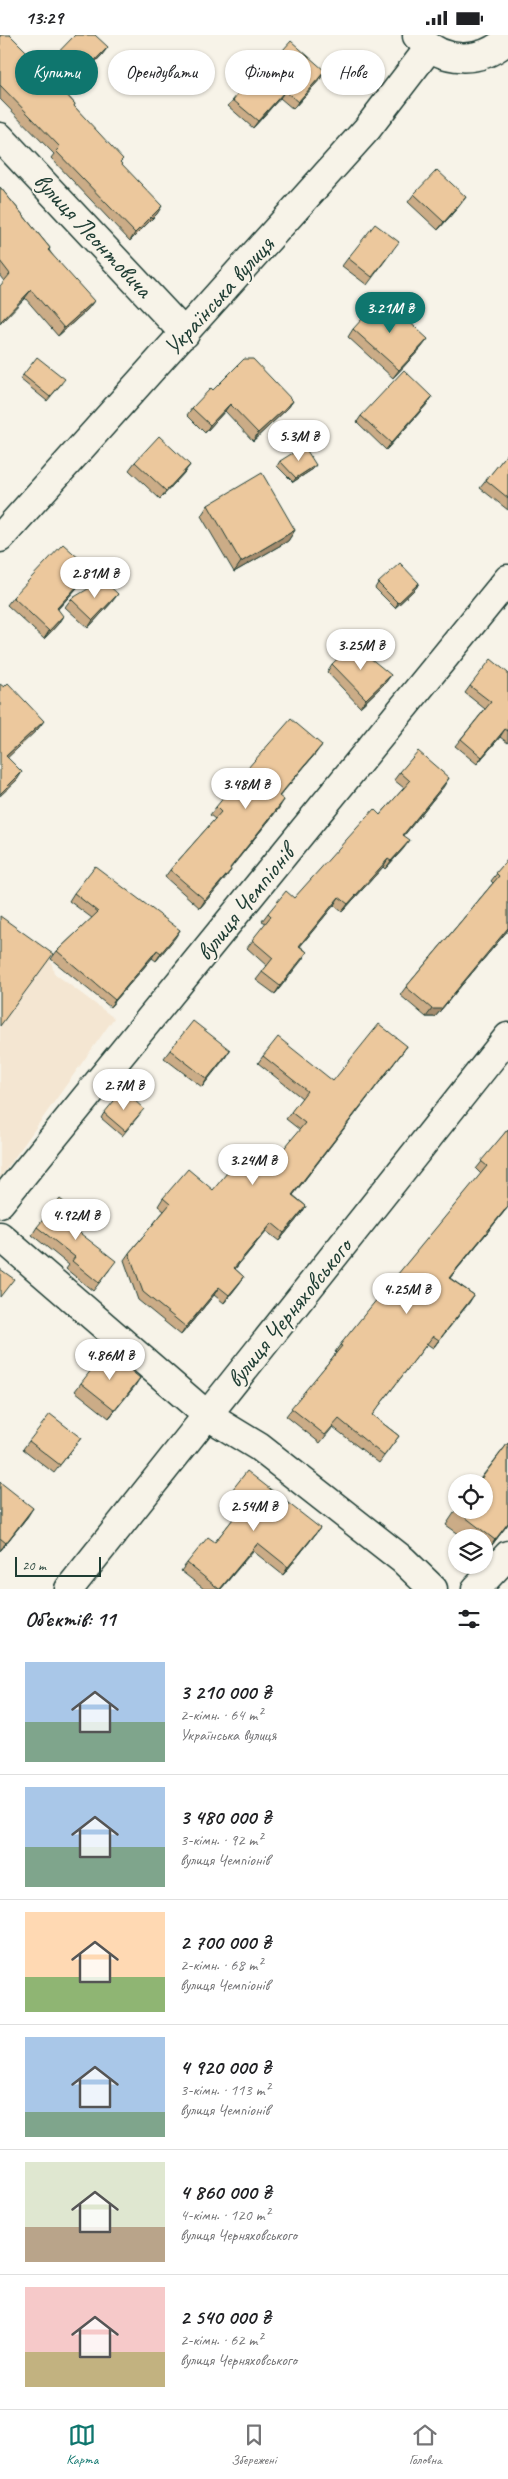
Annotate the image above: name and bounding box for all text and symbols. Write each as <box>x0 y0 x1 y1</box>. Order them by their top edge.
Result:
text: 13:29 <box>25 6 63 30</box>
chip: Купити <box>15 50 98 95</box>
chip: Орендувати <box>108 50 215 95</box>
chip: Фільтри <box>225 50 311 95</box>
chip: Нове <box>321 50 385 95</box>
street label: вулиця Леонтовича <box>27 166 161 306</box>
street label: Українська вулиця <box>157 229 282 363</box>
pin: 3.21M ₴ <box>344 291 436 334</box>
text: 3.21M ₴ <box>366 298 414 318</box>
pin: 5.3M ₴ <box>258 419 340 462</box>
text: 5.3M ₴ <box>279 426 319 446</box>
pin: 2.81M ₴ <box>49 557 141 599</box>
text: 2.81M ₴ <box>71 563 119 583</box>
pin: 3.25M ₴ <box>315 629 407 671</box>
text: 3.25M ₴ <box>337 635 385 655</box>
pin: 3.48M ₴ <box>200 767 292 810</box>
text: 3.48M ₴ <box>222 774 270 794</box>
street label: вулиця Чемпіонів <box>189 834 305 967</box>
pin: 2.7M ₴ <box>83 1069 165 1111</box>
text: 2.7M ₴ <box>104 1075 144 1095</box>
pin: 3.24M ₴ <box>207 1143 299 1186</box>
text: 3.24M ₴ <box>229 1150 277 1170</box>
pin: 4.92M ₴ <box>30 1199 122 1241</box>
text: 4.92M ₴ <box>52 1205 100 1225</box>
street label: вулиця Черняховського <box>219 1229 361 1394</box>
pin: 4.25M ₴ <box>361 1273 453 1315</box>
text: 4.25M ₴ <box>383 1279 431 1299</box>
pin: 4.86M ₴ <box>64 1339 156 1381</box>
text: 4.86M ₴ <box>86 1345 134 1365</box>
map controls <box>448 1474 493 1574</box>
button: locate <box>448 1474 493 1519</box>
pin: 2.54M ₴ <box>208 1489 300 1532</box>
text: 2.54M ₴ <box>230 1496 278 1516</box>
button: layers <box>448 1529 493 1574</box>
scale bar <box>15 1554 101 1577</box>
text: 20 m <box>22 1557 46 1574</box>
icon: filters <box>455 1605 483 1633</box>
text: Об’єктів: 11 <box>25 1606 115 1632</box>
text: 3 210 000 ₴ <box>180 1679 271 1705</box>
icon: home <box>65 1682 125 1742</box>
text: 2-кімн. · 64 m² <box>180 1705 262 1725</box>
text: Українська вулиця <box>180 1725 276 1745</box>
text: 3 480 000 ₴ <box>180 1804 271 1830</box>
icon: home <box>65 1807 125 1867</box>
text: 3-кімн. · 92 m² <box>180 1830 262 1850</box>
text: вулиця Чемпіонів <box>180 1850 269 1870</box>
text: 2 700 000 ₴ <box>180 1929 271 1955</box>
icon: home <box>65 1932 125 1992</box>
text: 2-кімн. · 68 m² <box>180 1955 262 1975</box>
text: вулиця Чемпіонів <box>180 1975 269 1995</box>
text: 4 920 000 ₴ <box>180 2054 271 2080</box>
icon: home <box>65 2057 125 2117</box>
text: 3-кімн. · 113 m² <box>180 2080 270 2100</box>
text: вулиця Чемпіонів <box>180 2100 269 2120</box>
text: 4 860 000 ₴ <box>180 2179 271 2205</box>
icon: home <box>65 2182 125 2242</box>
text: 4-кімн. · 120 m² <box>180 2205 270 2225</box>
text: вулиця Черняховського <box>180 2225 297 2245</box>
text: 2 540 000 ₴ <box>180 2304 271 2330</box>
icon: home <box>65 2307 125 2367</box>
text: 2-кімн. · 62 m² <box>180 2330 262 2350</box>
text: вулиця Черняховського <box>180 2350 297 2370</box>
tab: Карта <box>66 2421 98 2468</box>
tab: Збережені <box>231 2421 276 2468</box>
tab: Головна <box>409 2421 442 2468</box>

